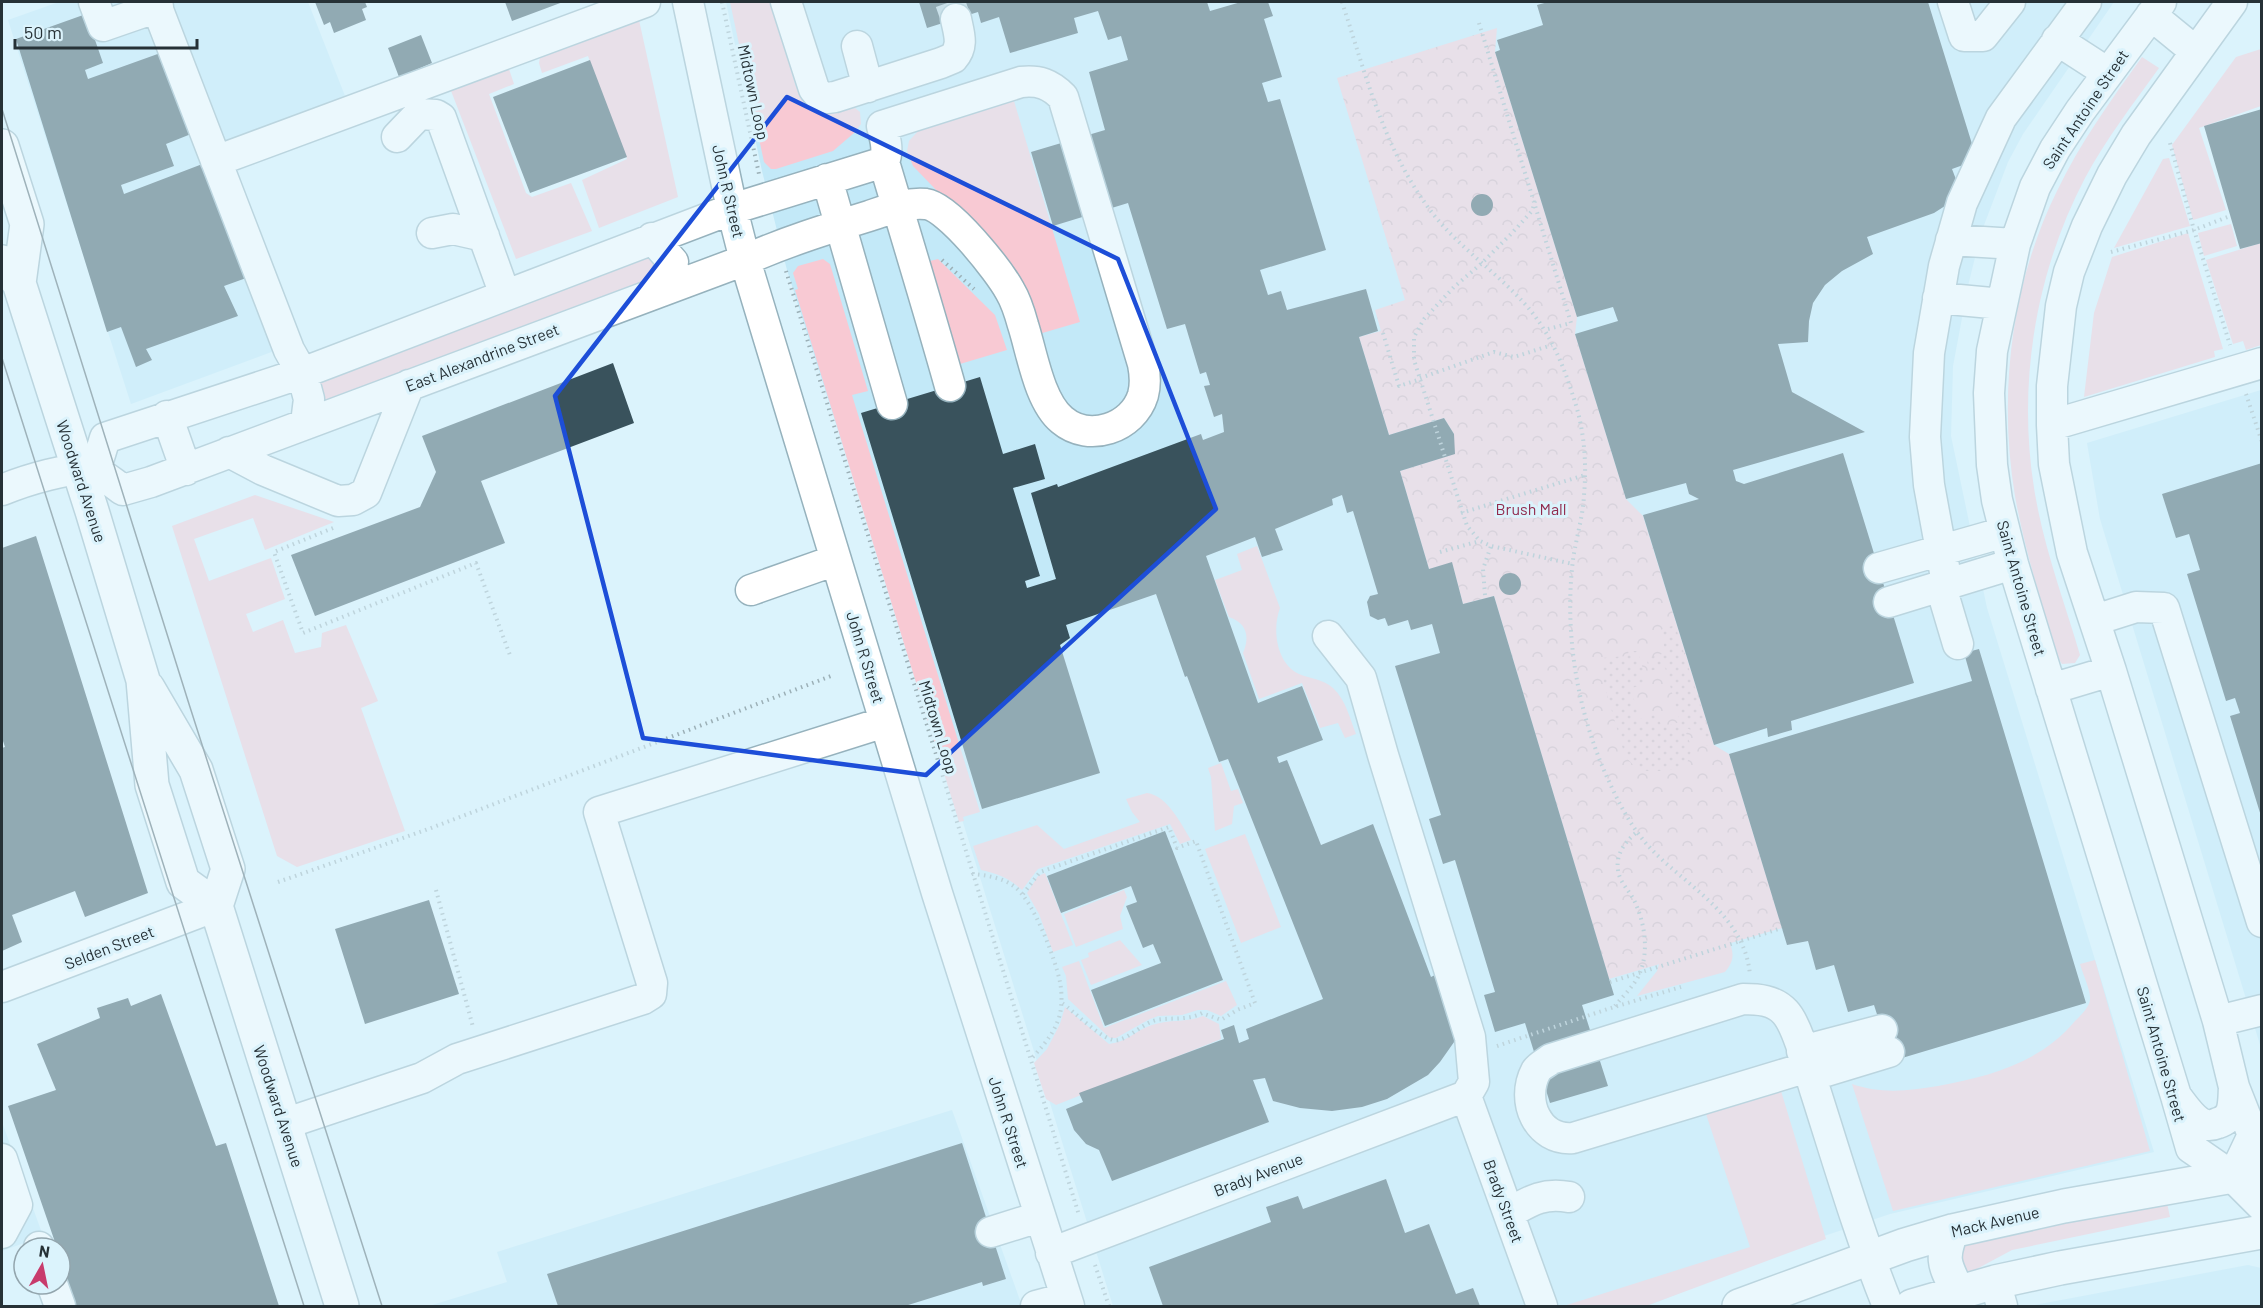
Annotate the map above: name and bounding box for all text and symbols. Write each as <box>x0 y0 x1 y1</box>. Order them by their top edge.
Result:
scale bar <box>15 12 196 50</box>
text: 50 m <box>24 21 62 43</box>
street label: Midtown Loop <box>735 43 773 141</box>
street label: Saint Antoine Street <box>2038 46 2132 172</box>
street label: John R Street <box>709 143 749 239</box>
street label: East Alexandrine Street <box>402 319 562 395</box>
street label: Woodward Avenue <box>53 417 111 545</box>
park label: Brush Mall <box>1496 499 1566 518</box>
street label: Saint Antoine Street <box>1994 518 2050 658</box>
street label: John R Street <box>843 609 889 705</box>
street label: Midtown Loop <box>916 678 962 776</box>
street label: Selden Street <box>62 921 156 973</box>
street label: Saint Antoine Street <box>2134 984 2190 1124</box>
street label: Woodward Avenue <box>250 1042 308 1170</box>
street label: John R Street <box>985 1074 1033 1170</box>
street label: Brady Avenue <box>1211 1148 1305 1200</box>
street label: Brady Street <box>1480 1157 1528 1245</box>
street label: Mack Avenue <box>1949 1202 2041 1240</box>
north arrow <box>12 1236 72 1296</box>
text: N <box>38 1240 51 1261</box>

